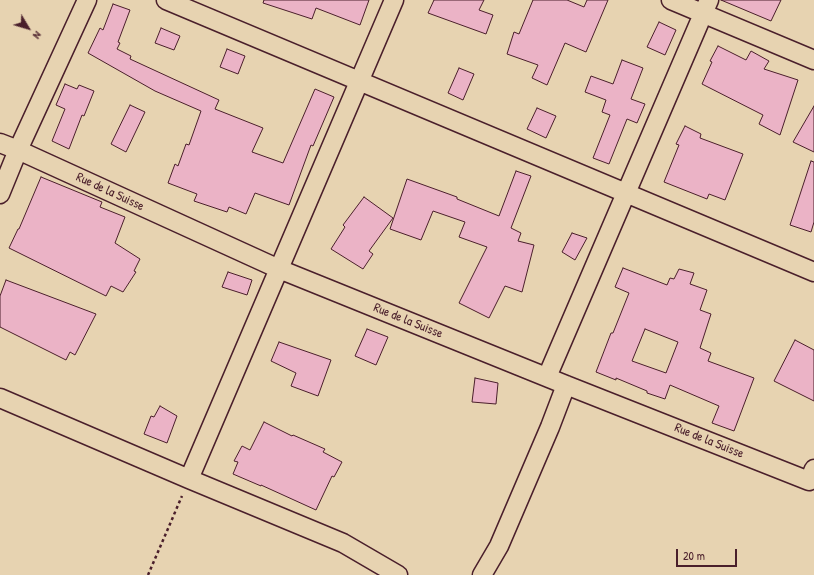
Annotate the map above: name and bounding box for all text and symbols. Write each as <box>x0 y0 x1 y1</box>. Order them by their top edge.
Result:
north arrow <box>8 8 48 48</box>
text: N <box>30 29 45 42</box>
street label: Rue de la Suisse <box>73 169 147 215</box>
street label: Rue de la Suisse <box>371 300 445 342</box>
street label: Rue de la Suisse <box>672 420 746 462</box>
scale bar <box>678 541 739 567</box>
text: 20 m <box>683 547 705 564</box>

